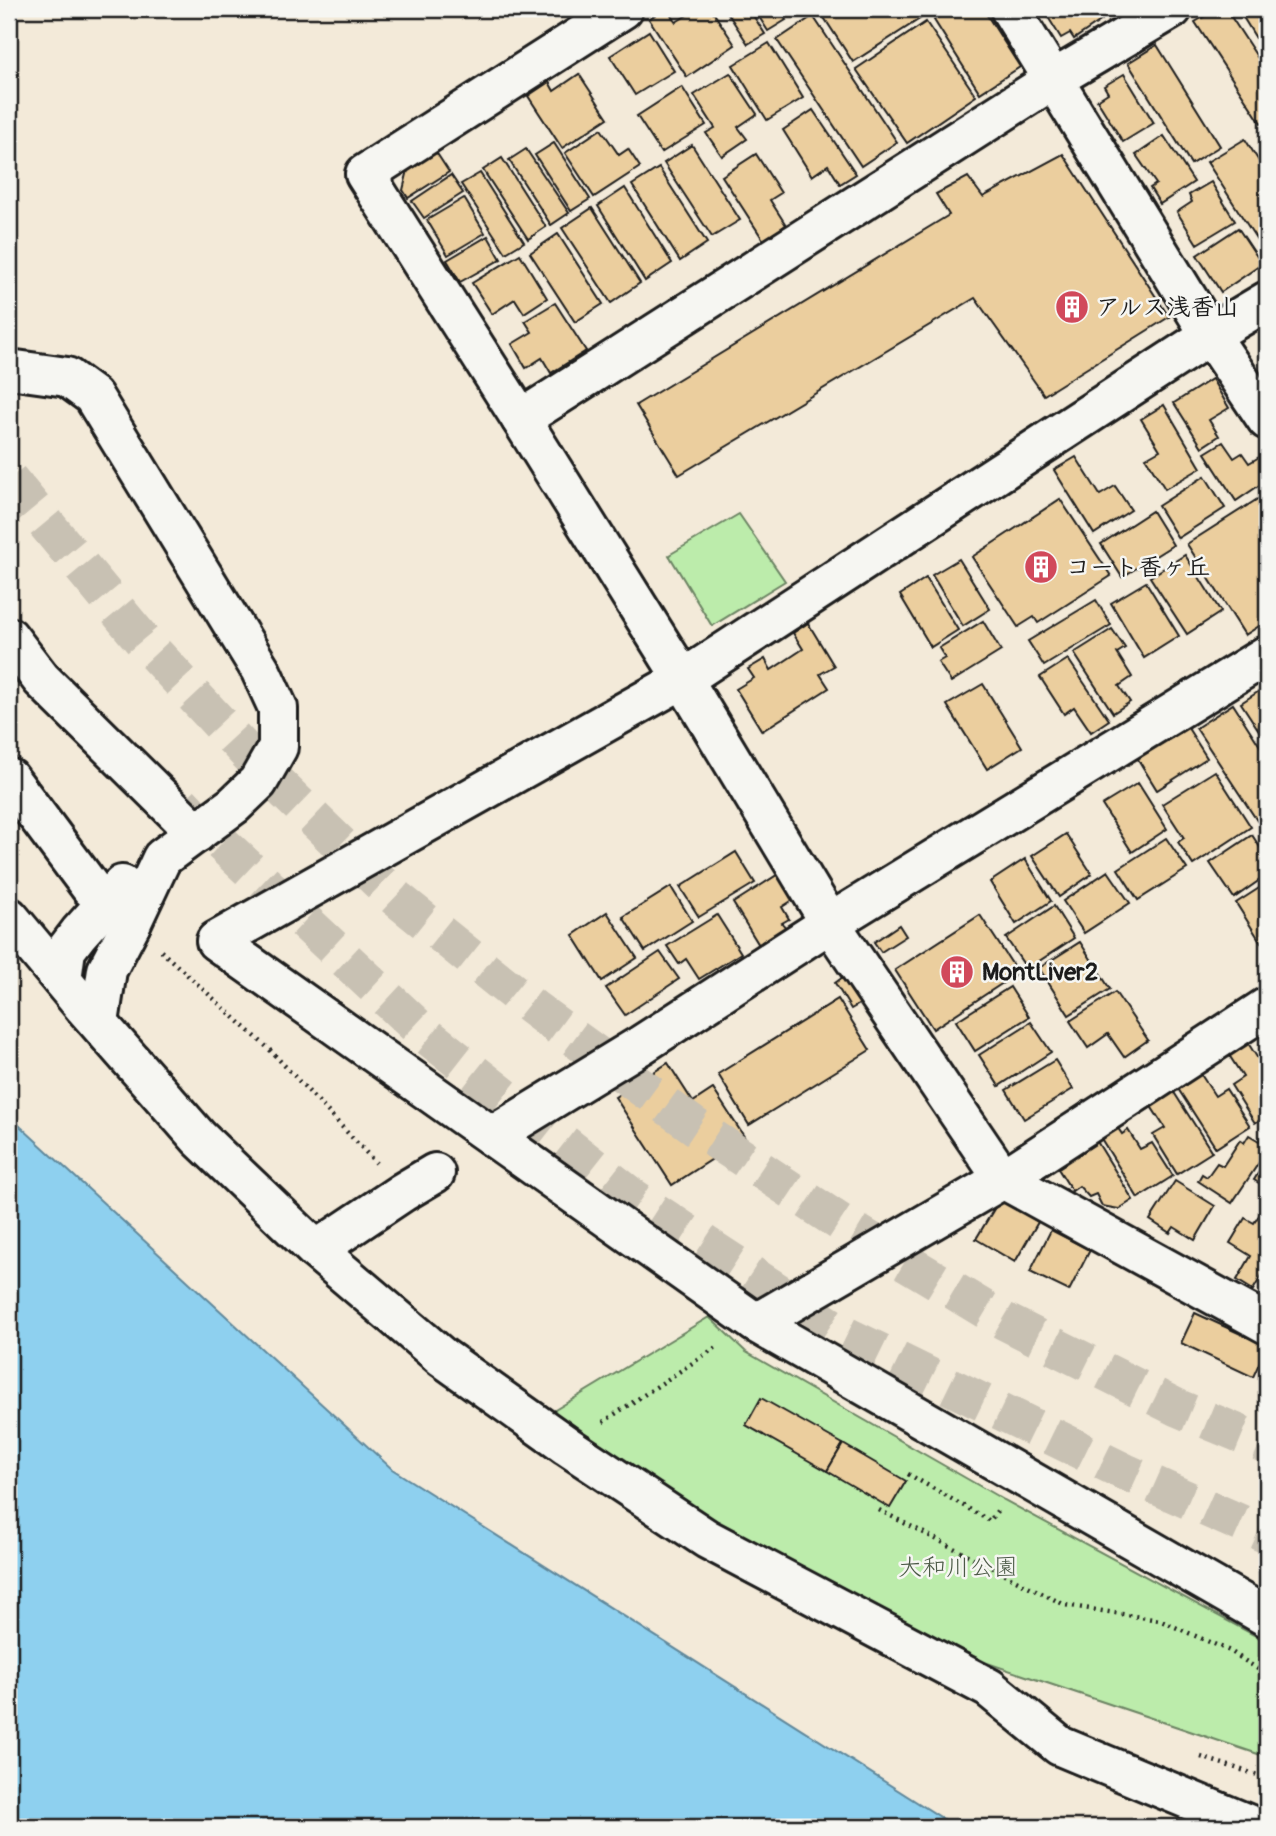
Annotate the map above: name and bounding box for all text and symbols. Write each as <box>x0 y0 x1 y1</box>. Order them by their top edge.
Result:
building icon: アルス浅香山 <box>1053 288 1091 326</box>
place label: アルス浅香山 <box>1096 293 1239 322</box>
building icon: コート香ヶ丘 <box>1022 548 1060 586</box>
place label: コート香ヶ丘 <box>1066 553 1210 582</box>
building icon: MontLiver2 <box>938 953 976 991</box>
place label: MontLiver2 <box>982 958 1098 987</box>
park label: 大和川公園 <box>898 1553 1018 1582</box>

